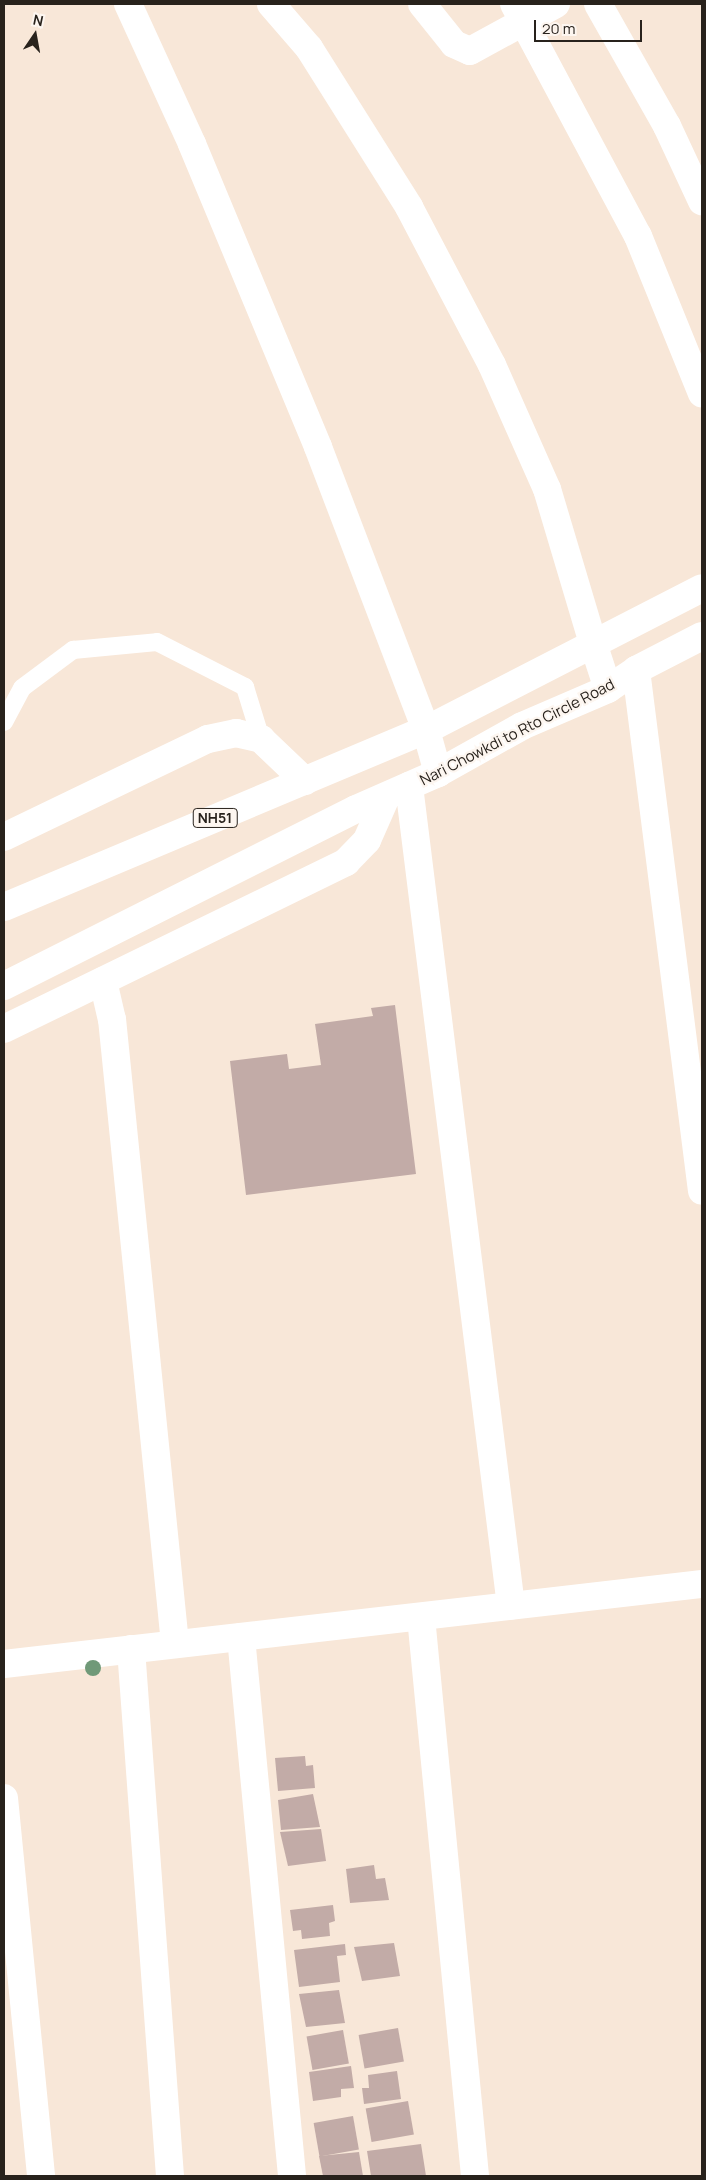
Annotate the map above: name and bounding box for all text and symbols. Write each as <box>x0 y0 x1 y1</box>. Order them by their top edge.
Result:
north arrow <box>10 10 60 60</box>
text: N <box>31 10 45 30</box>
scale bar <box>536 10 644 42</box>
text: 20 m <box>542 18 575 39</box>
street label: Nari Chowkdi to Rto Circle Road <box>417 675 617 789</box>
road number: NH51 <box>192 806 238 830</box>

